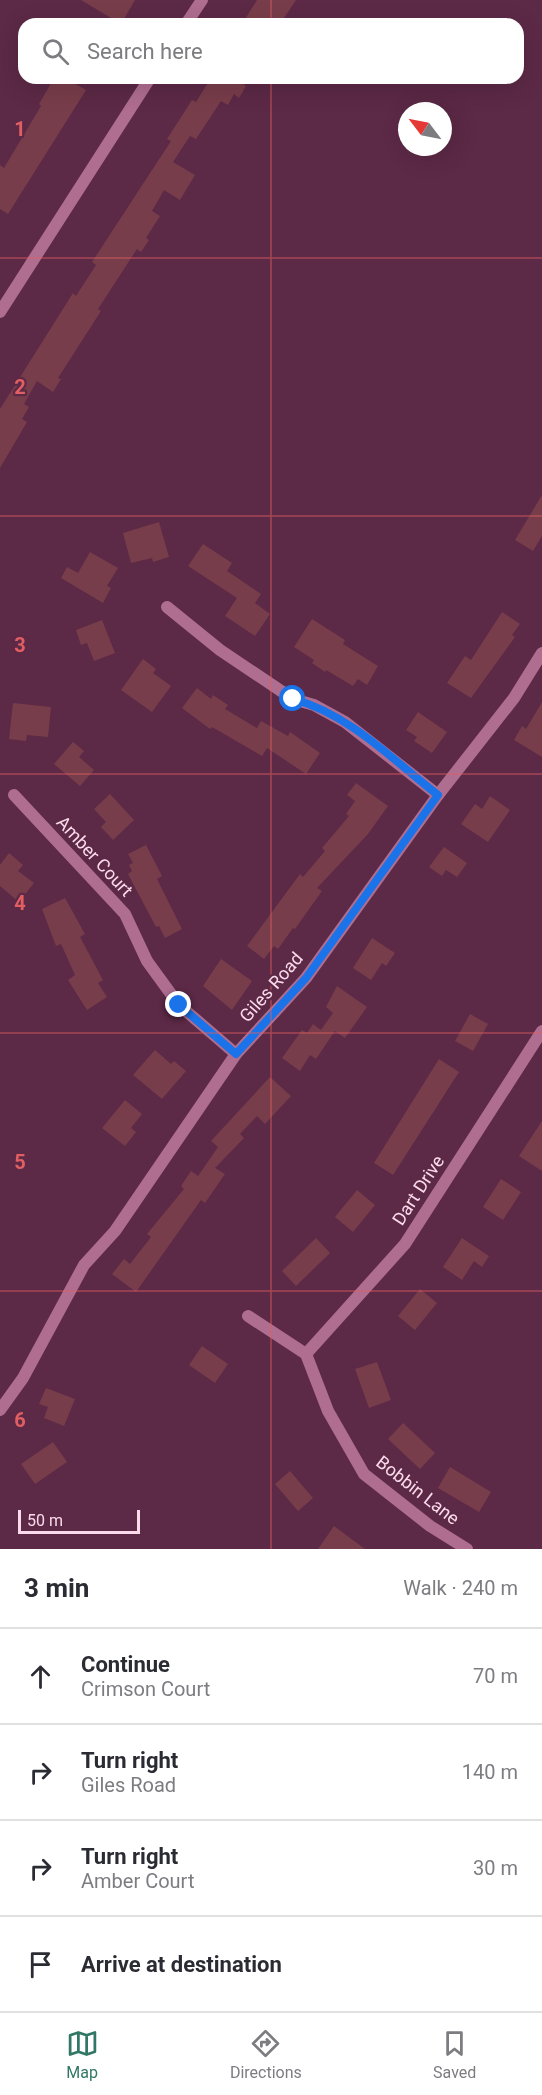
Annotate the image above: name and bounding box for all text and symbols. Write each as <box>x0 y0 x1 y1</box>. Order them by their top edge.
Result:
search box <box>18 18 524 84</box>
icon: search <box>39 35 72 68</box>
text: Search here <box>87 39 203 64</box>
north arrow <box>398 102 452 156</box>
text: 1 <box>14 117 26 141</box>
text: 2 <box>14 375 26 399</box>
text: 3 <box>14 633 26 657</box>
route start <box>279 685 305 711</box>
street label: Amber Court <box>53 812 138 901</box>
text: 4 <box>14 891 26 915</box>
street label: Giles Road <box>235 948 307 1026</box>
route end <box>165 991 191 1017</box>
text: 5 <box>14 1150 26 1174</box>
street label: Dart Drive <box>388 1151 448 1229</box>
text: 6 <box>14 1408 26 1432</box>
street label: Bobbin Lane <box>372 1451 464 1529</box>
scale bar <box>18 1507 140 1534</box>
text: 50 m <box>27 1511 63 1530</box>
text: 3 min <box>24 1573 89 1603</box>
text: Walk · 240 m <box>403 1576 518 1600</box>
text: Continue <box>81 1652 170 1677</box>
icon: ahead <box>24 1660 57 1693</box>
text: 70 m <box>473 1664 518 1688</box>
text: Crimson Court <box>81 1677 210 1701</box>
text: Turn right <box>81 1748 178 1773</box>
icon: right <box>24 1756 57 1789</box>
text: 140 m <box>462 1760 518 1784</box>
text: Giles Road <box>81 1773 176 1797</box>
text: Turn right <box>81 1844 178 1869</box>
icon: right <box>24 1852 57 1885</box>
text: 30 m <box>473 1856 518 1880</box>
text: Amber Court <box>81 1869 194 1893</box>
icon: arrive <box>24 1948 57 1981</box>
text: Arrive at destination <box>81 1952 282 1977</box>
tab: Map <box>66 2027 99 2082</box>
tab: Directions <box>230 2027 302 2082</box>
tab: Saved <box>433 2027 476 2082</box>

